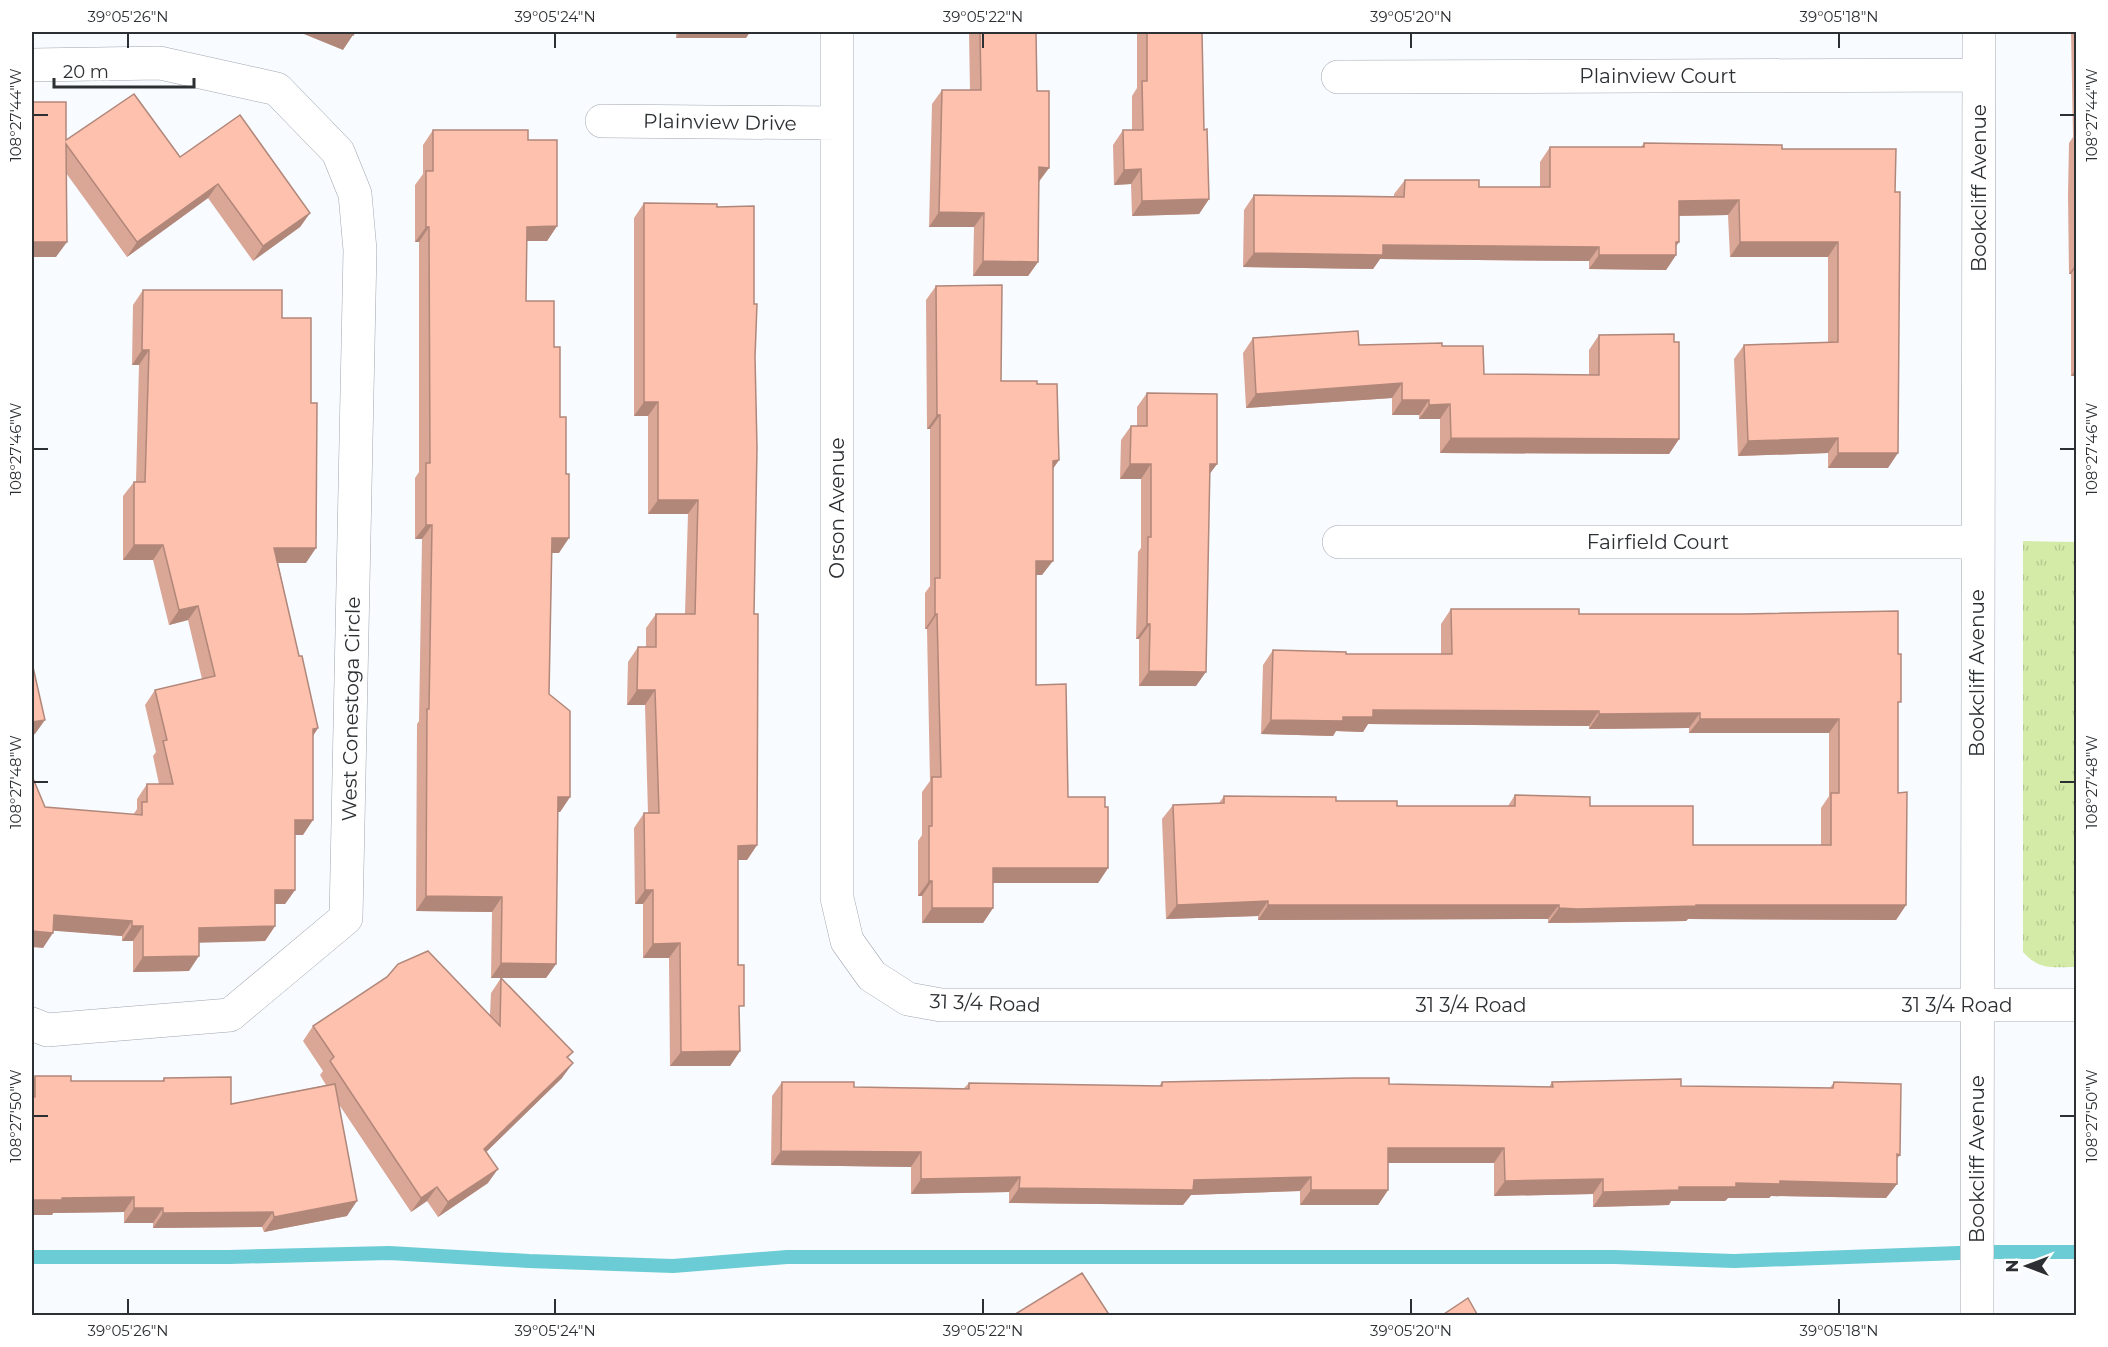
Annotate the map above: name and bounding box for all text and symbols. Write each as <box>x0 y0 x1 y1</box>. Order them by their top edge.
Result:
text: 39°05'26"N <box>87 7 169 26</box>
text: 39°05'24"N <box>514 7 596 26</box>
text: 39°05'22"N <box>943 7 1023 26</box>
text: 39°05'20"N <box>1370 7 1452 26</box>
text: 39°05'18"N <box>1800 7 1878 26</box>
scale bar <box>54 51 194 89</box>
text: 20 m <box>63 61 109 83</box>
street label: Plainview Court <box>1579 64 1737 88</box>
text: 108°27'44"W <box>6 68 25 162</box>
text: 108°27'44"W <box>2082 68 2101 162</box>
street label: Bookcliff Avenue <box>1967 104 1991 272</box>
street label: Plainview Drive <box>643 109 797 135</box>
text: 108°27'46"W <box>6 402 25 496</box>
text: 108°27'46"W <box>2082 402 2101 496</box>
street label: Orson Avenue <box>825 437 849 579</box>
street label: Fairfield Court <box>1587 530 1729 554</box>
street label: Bookcliff Avenue <box>1965 589 1989 757</box>
street label: West Conestoga Circle <box>337 596 365 822</box>
text: 108°27'48"W <box>6 735 25 829</box>
text: 108°27'48"W <box>2082 735 2101 829</box>
street label: 31 3/4 Road <box>929 989 1041 1017</box>
street label: 31 3/4 Road <box>1415 993 1527 1017</box>
street label: 31 3/4 Road <box>1901 993 2013 1017</box>
text: 108°27'50"W <box>6 1069 25 1163</box>
text: 108°27'50"W <box>2082 1069 2101 1163</box>
street label: Bookcliff Avenue <box>1965 1075 1989 1243</box>
north arrow <box>1997 1236 2057 1296</box>
text: N <box>2003 1260 2022 1272</box>
text: 39°05'26"N <box>87 1321 169 1340</box>
text: 39°05'24"N <box>514 1321 596 1340</box>
text: 39°05'22"N <box>943 1321 1023 1340</box>
text: 39°05'20"N <box>1370 1321 1452 1340</box>
text: 39°05'18"N <box>1800 1321 1878 1340</box>

